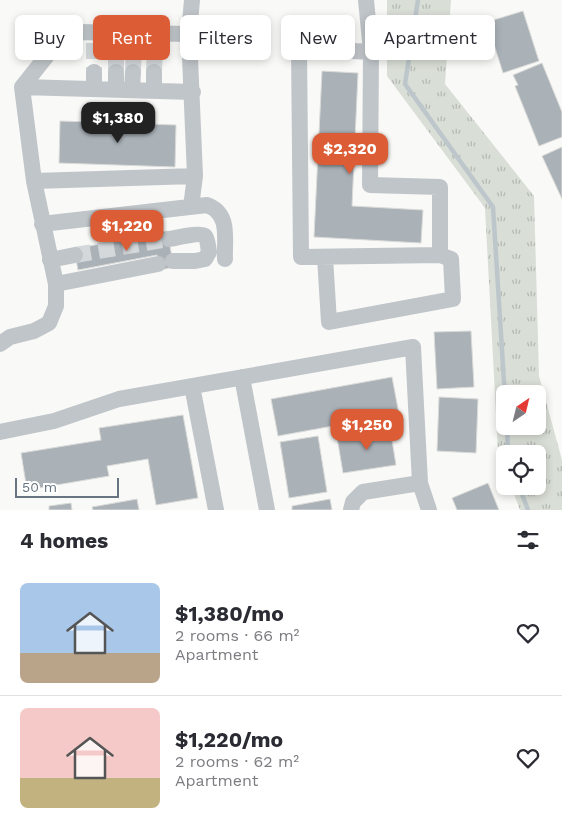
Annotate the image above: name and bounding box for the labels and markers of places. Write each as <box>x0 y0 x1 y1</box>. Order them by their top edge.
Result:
pin: $1,380 <box>77 102 159 144</box>
pin: $2,320 <box>309 132 391 175</box>
pin: $1,220 <box>86 210 168 252</box>
pin: $1,250 <box>326 408 408 451</box>

